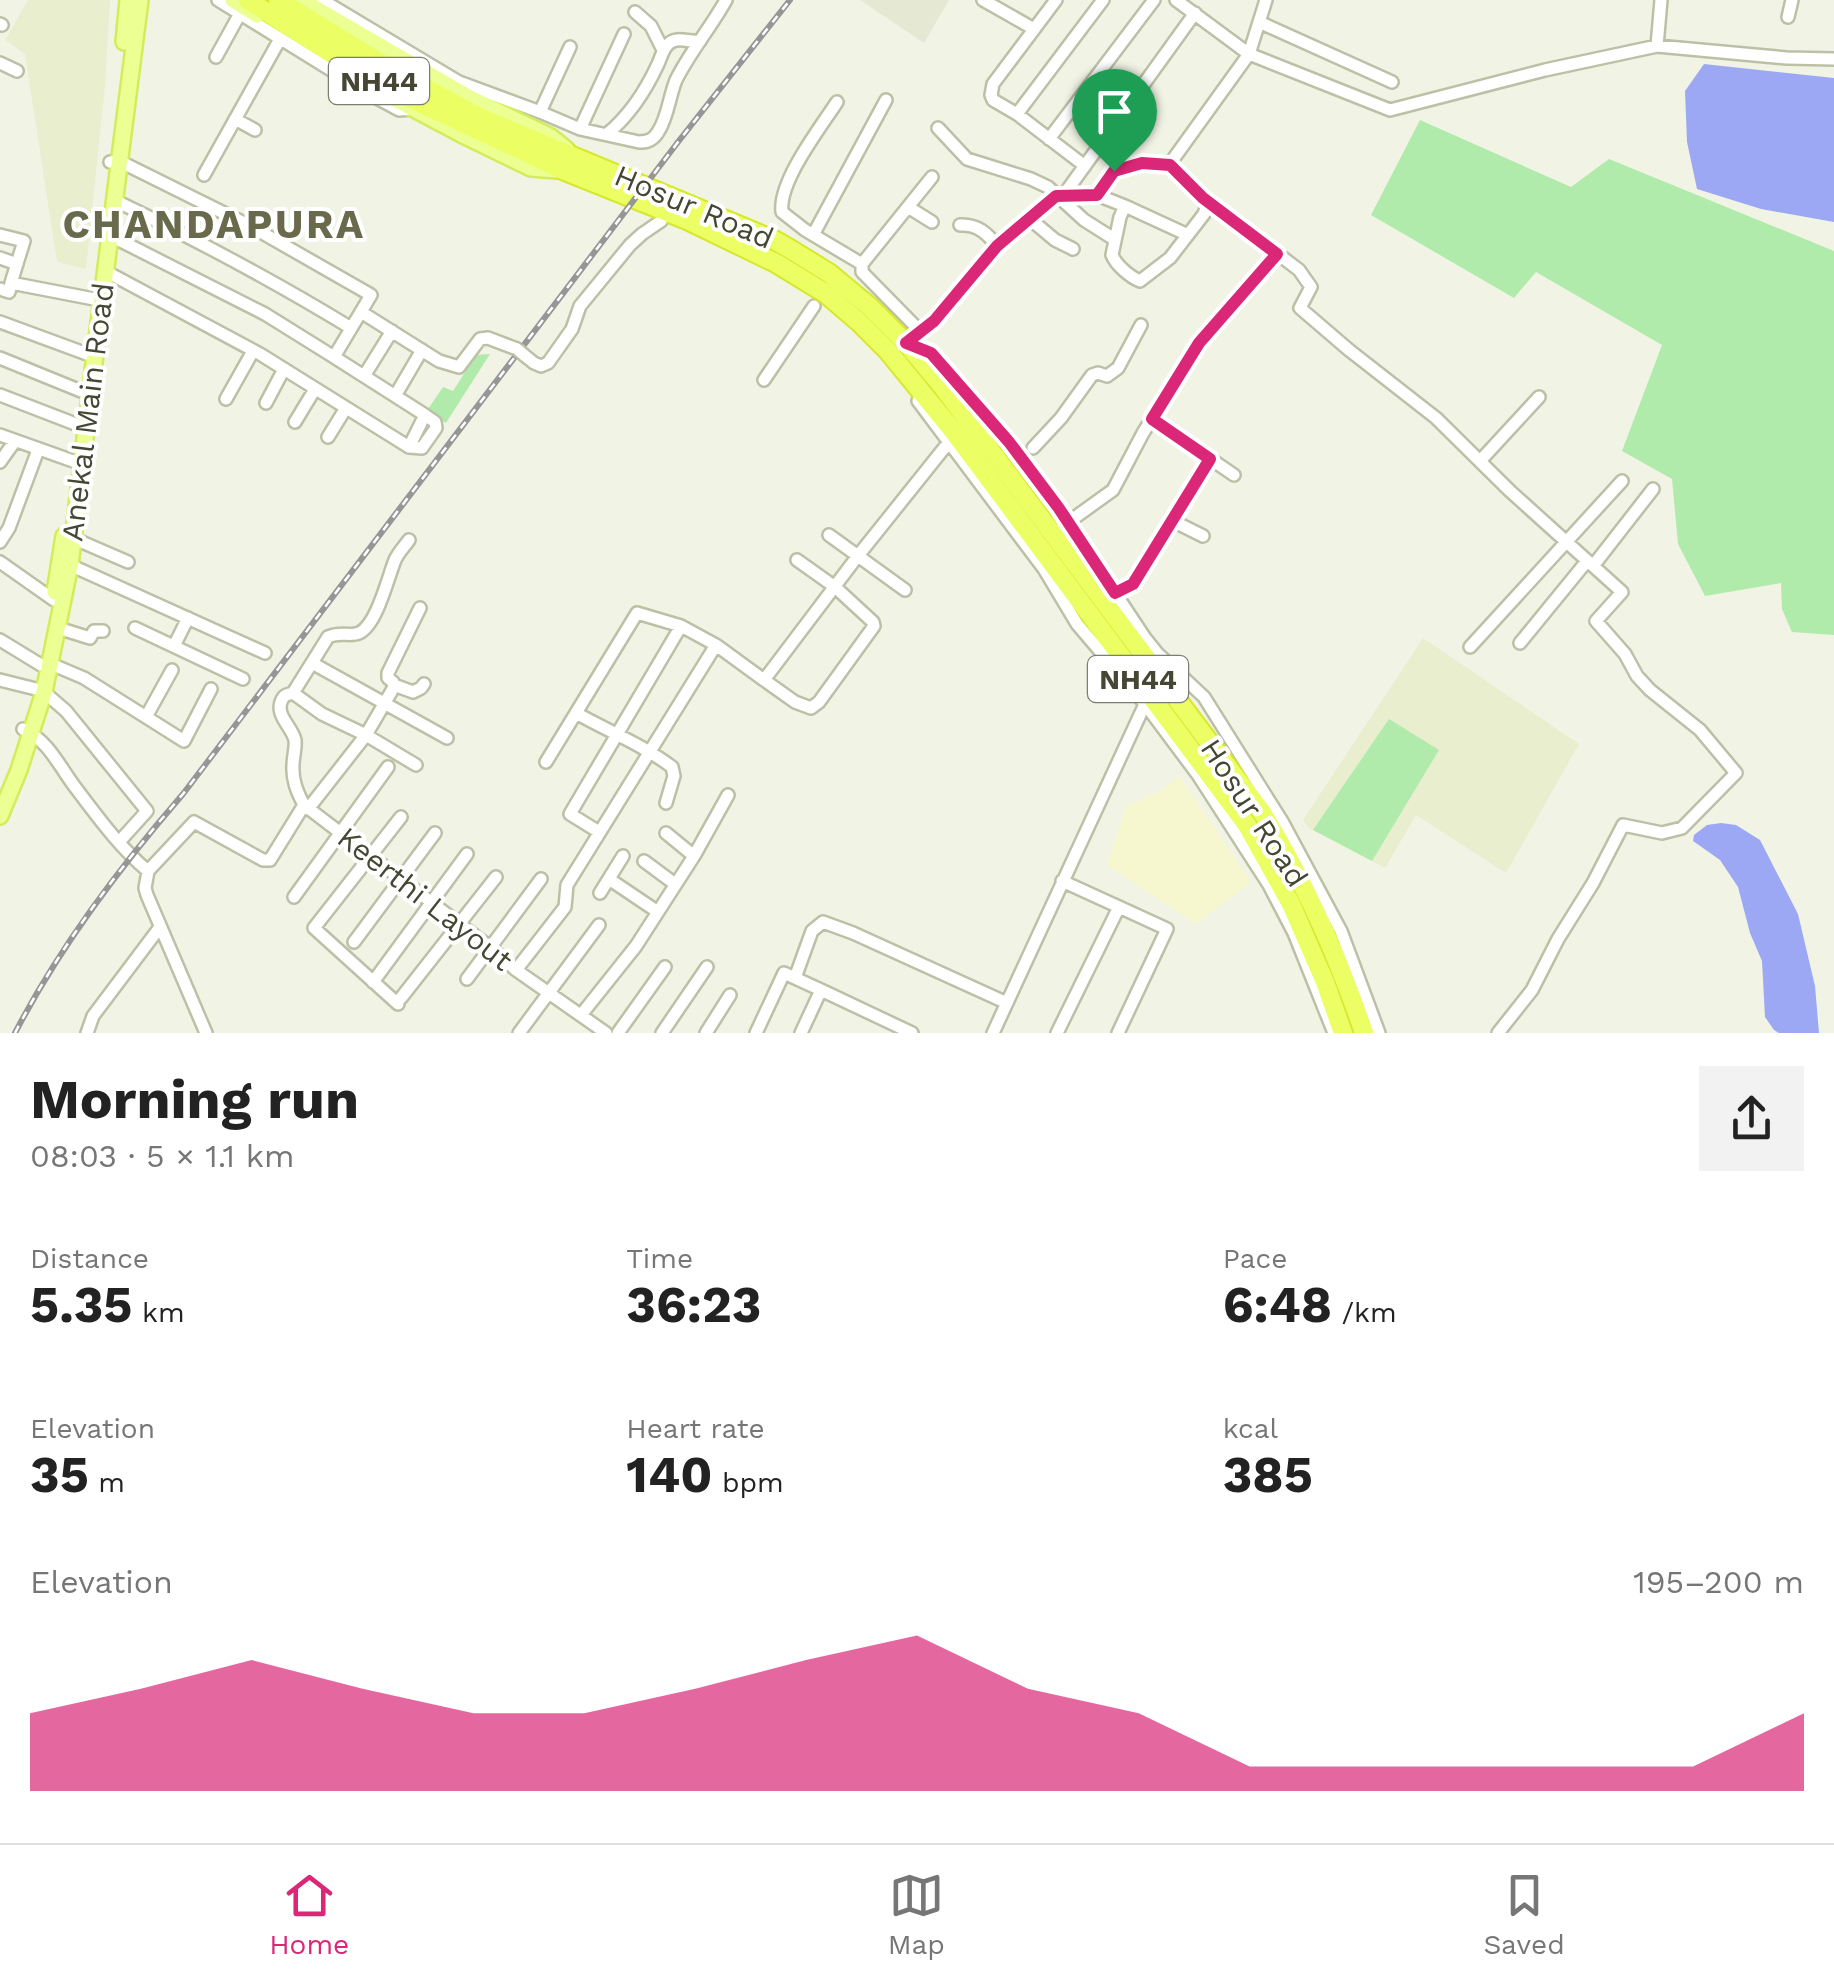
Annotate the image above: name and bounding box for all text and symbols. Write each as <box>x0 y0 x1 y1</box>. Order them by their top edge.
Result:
road number: NH44 <box>329 58 429 104</box>
pin <box>1072 69 1157 172</box>
icon: arrive <box>1087 84 1142 139</box>
street label: Hosur Road <box>610 157 779 256</box>
district label: CHANDAPURA <box>62 201 366 248</box>
street label: Anekal Main Road <box>54 281 121 543</box>
road number: NH44 <box>1088 656 1188 702</box>
street label: Hosur Road <box>1194 732 1315 893</box>
street label: Keerthi Layout <box>331 819 520 978</box>
button: share <box>1699 1066 1804 1171</box>
text: Morning run <box>30 1067 359 1131</box>
text: 08:03 · 5 × 1.1 km <box>30 1137 294 1175</box>
text: Distance <box>30 1242 149 1275</box>
text: Time <box>626 1242 693 1275</box>
text: Pace <box>1223 1242 1287 1275</box>
text: 5.35 <box>30 1275 132 1334</box>
text: 36:23 <box>626 1275 761 1334</box>
text: 6:48 <box>1223 1275 1332 1334</box>
text: km <box>132 1296 185 1329</box>
text: /km <box>1332 1296 1397 1329</box>
text: Elevation <box>30 1412 155 1445</box>
text: Heart rate <box>626 1412 765 1445</box>
text: kcal <box>1223 1412 1278 1445</box>
text: 35 <box>30 1445 89 1504</box>
text: 140 <box>626 1445 712 1504</box>
text: 385 <box>1223 1445 1313 1504</box>
text: m <box>89 1466 125 1499</box>
text: bpm <box>712 1466 784 1499</box>
text: Elevation <box>30 1563 173 1601</box>
text: 195–200 m <box>1633 1563 1804 1601</box>
tab: Home <box>269 1868 349 1961</box>
tab: Map <box>888 1868 945 1961</box>
tab: Saved <box>1483 1868 1565 1961</box>

